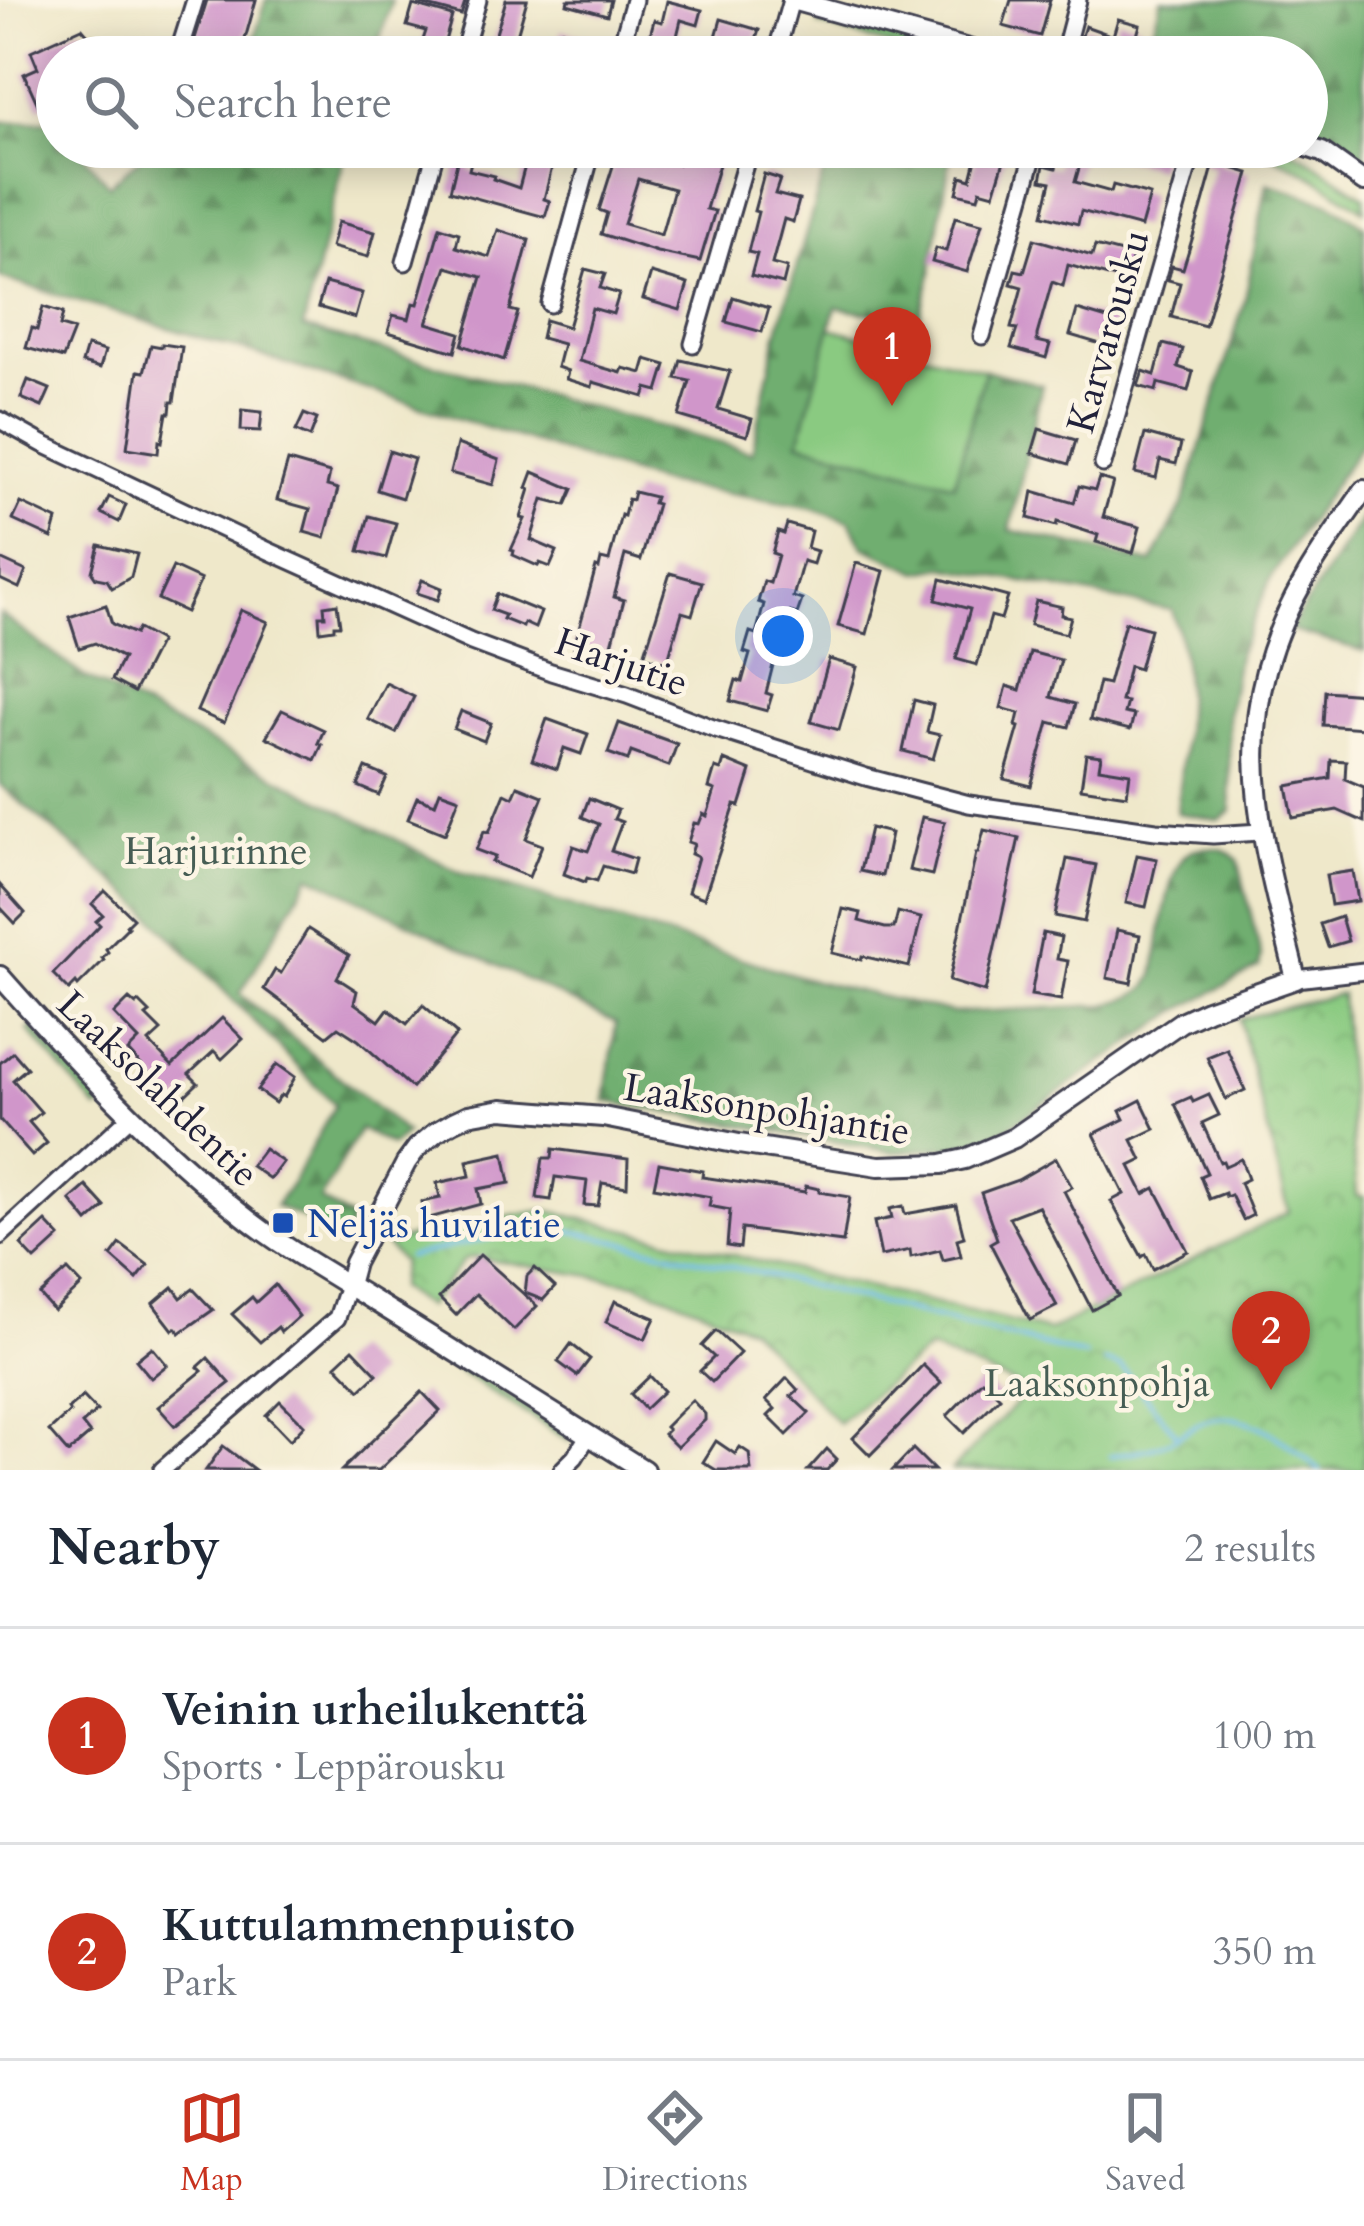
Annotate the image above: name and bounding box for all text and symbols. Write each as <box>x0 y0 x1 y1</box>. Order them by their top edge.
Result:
search box <box>36 36 1328 168</box>
icon: search <box>78 69 144 135</box>
text: Search here <box>174 72 392 133</box>
street label: Karvarousku <box>1054 224 1163 439</box>
pin: 1 <box>853 307 931 406</box>
your location <box>753 606 813 666</box>
street label: Harjutie <box>548 615 695 710</box>
park label: Harjurinne <box>124 825 308 878</box>
street label: Laaksolahdentie <box>45 979 271 1199</box>
street label: Laaksonpohjantie <box>620 1061 913 1158</box>
place label: Neljäs huvilatie <box>307 1198 561 1251</box>
marker: Neljäs huvilatie <box>270 1210 296 1236</box>
pin: 2 <box>1232 1291 1310 1390</box>
park label: Laaksonpohja <box>984 1357 1210 1410</box>
text: Nearby <box>48 1513 220 1583</box>
text: 2 results <box>1184 1522 1316 1575</box>
text: Veinin urheilukenttä <box>162 1679 587 1740</box>
text: 1 <box>77 1709 97 1762</box>
text: 100 m <box>1213 1709 1316 1762</box>
text: Sports · Leppärousku <box>162 1740 506 1793</box>
text: Kuttulammenpuisto <box>162 1895 575 1956</box>
text: 2 <box>77 1925 97 1978</box>
text: 350 m <box>1213 1925 1316 1978</box>
text: Park <box>162 1956 237 2009</box>
tab: Map <box>179 2085 245 2202</box>
tab: Directions <box>602 2085 748 2202</box>
tab: Saved <box>1105 2085 1185 2202</box>

